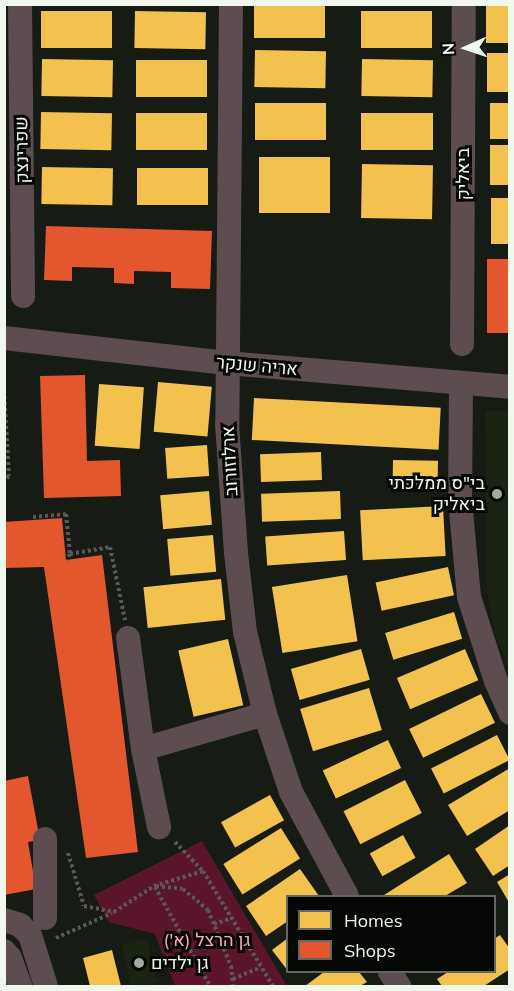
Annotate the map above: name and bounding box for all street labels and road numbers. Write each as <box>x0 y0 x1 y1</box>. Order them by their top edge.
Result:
street label: שפרינצק <box>11 116 33 184</box>
street label: ביאליק <box>452 148 474 200</box>
street label: אריה שנקר <box>215 352 299 380</box>
street label: ארלוזורוב <box>217 425 243 497</box>

